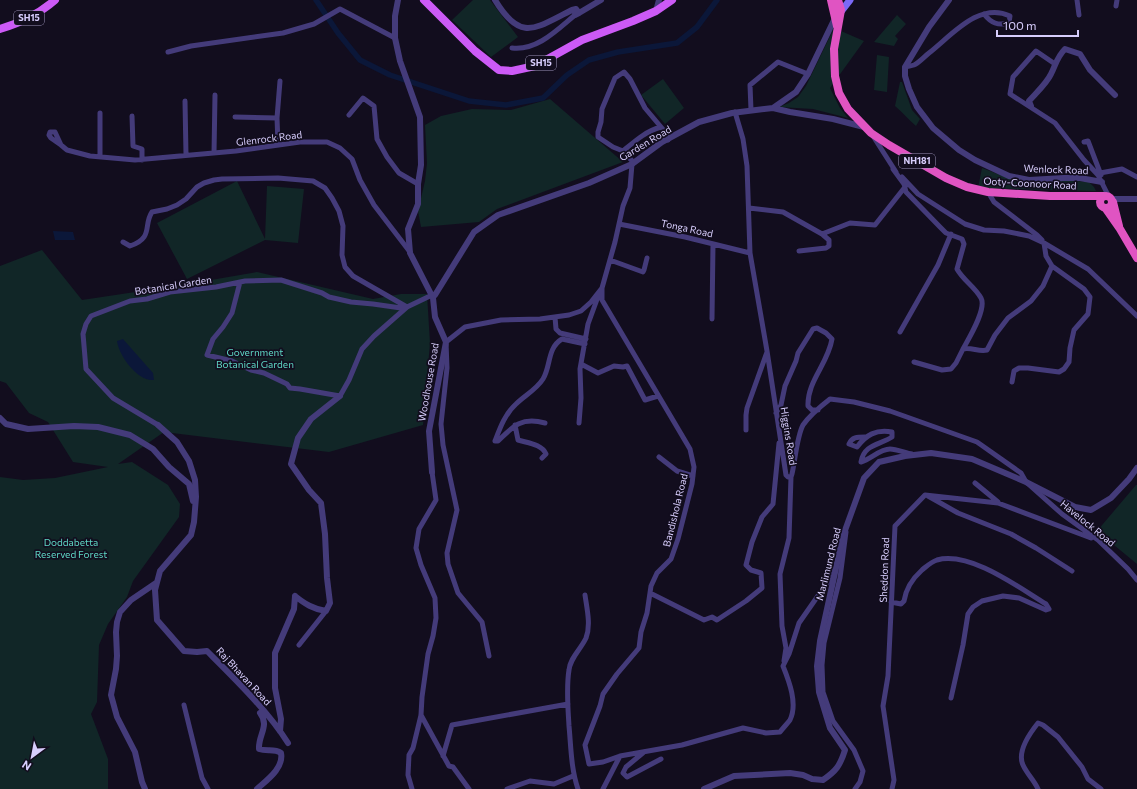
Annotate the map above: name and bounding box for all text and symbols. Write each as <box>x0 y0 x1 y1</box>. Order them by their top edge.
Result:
road number: SH15 <box>14 11 44 25</box>
scale bar <box>997 12 1078 38</box>
text: 100 m <box>1003 18 1037 32</box>
road number: SH15 <box>526 56 556 70</box>
street label: Garden Road <box>617 123 673 163</box>
street label: Glenrock Road <box>235 128 303 148</box>
road number: NH181 <box>899 154 935 168</box>
street label: Wenlock Road <box>1023 162 1089 176</box>
street label: Ooty-Coonoor Road <box>983 175 1077 191</box>
street label: Tonga Road <box>660 217 714 239</box>
street label: Botanical Garden <box>134 273 212 297</box>
street label: Woodhouse Road <box>415 342 441 422</box>
park label: Government Botanical Garden <box>216 346 294 370</box>
street label: Higgins Road <box>778 406 800 466</box>
street label: Bandishola Road <box>660 472 690 548</box>
street label: Havelock Road <box>1058 497 1118 549</box>
street label: Marlimund Road <box>813 526 843 602</box>
park label: Doddabetta Reserved Forest <box>35 536 107 560</box>
street label: Sheddon Road <box>877 537 891 603</box>
street label: Raj Bhavan Road <box>214 645 274 708</box>
north arrow <box>12 737 52 777</box>
text: N <box>19 758 33 774</box>

